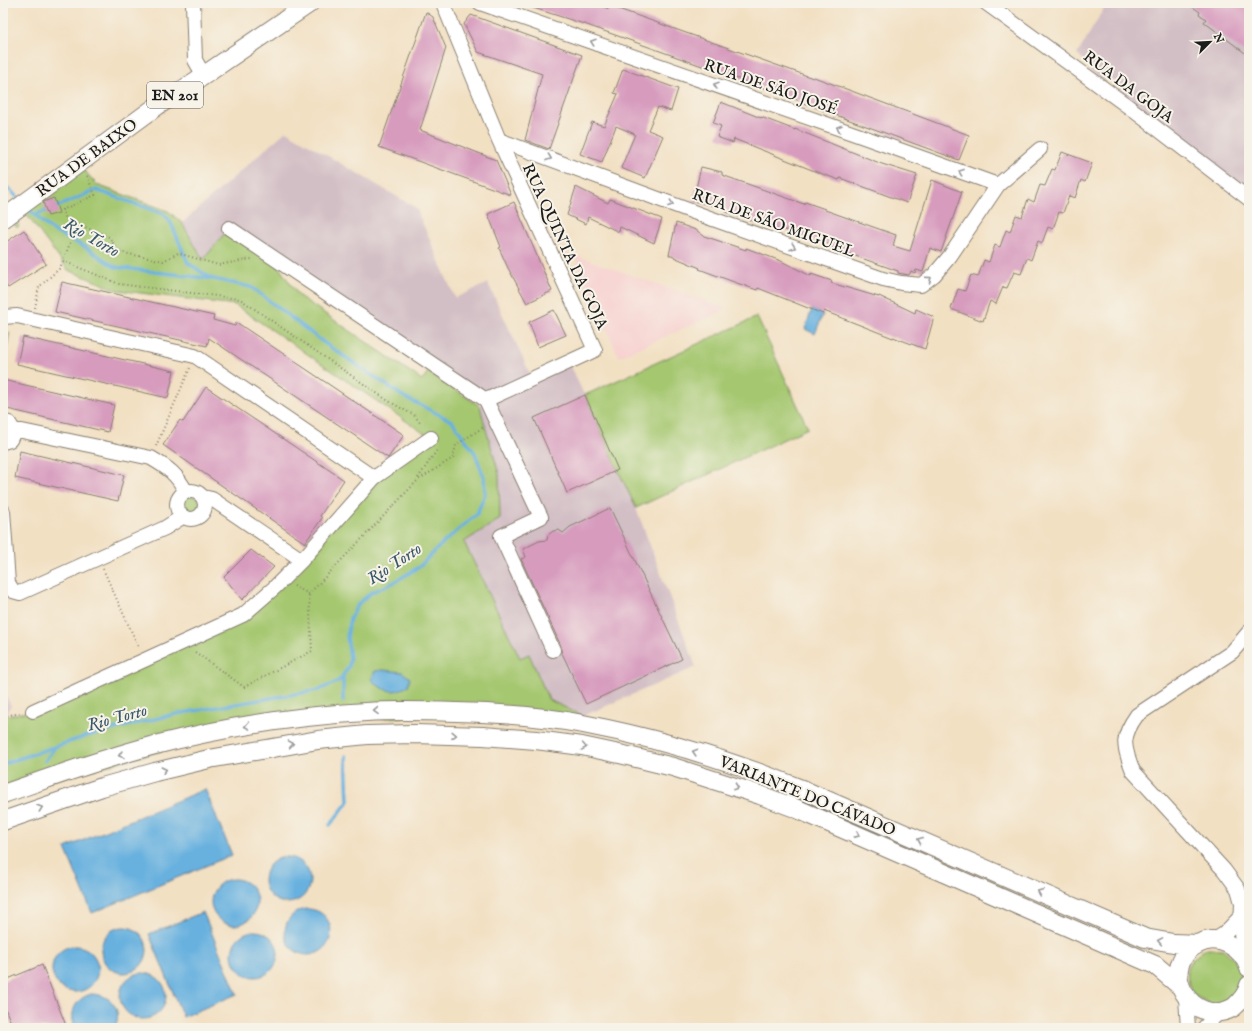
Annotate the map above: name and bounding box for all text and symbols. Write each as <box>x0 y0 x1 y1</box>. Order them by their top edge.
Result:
north arrow <box>1190 22 1230 62</box>
text: N <box>1209 30 1227 46</box>
one-way arrow <box>590 39 597 47</box>
street label: RUA DA GOJA <box>1079 47 1178 129</box>
street label: RUA DE SÃO JOSÉ <box>701 54 841 120</box>
one-way arrow <box>713 81 720 90</box>
road number: EN 201 <box>147 82 203 108</box>
street label: RUA DE BAIXO <box>33 115 142 202</box>
one-way arrow <box>836 124 843 133</box>
one-way arrow <box>545 154 552 162</box>
street label: RUA QUINTA DA GOJA <box>517 161 612 334</box>
one-way arrow <box>958 168 965 176</box>
street label: RUA DE SÃO MIGUEL <box>689 183 859 263</box>
one-way arrow <box>667 199 674 207</box>
water label: Rio Torto <box>60 214 123 263</box>
one-way arrow <box>789 243 796 251</box>
one-way arrow <box>925 276 932 284</box>
water label: Rio Torto <box>364 539 426 590</box>
water label: Rio Torto <box>85 700 150 736</box>
one-way arrow <box>373 707 379 715</box>
one-way arrow <box>244 721 250 730</box>
one-way arrow <box>451 731 457 740</box>
one-way arrow <box>288 740 294 749</box>
one-way arrow <box>581 742 587 750</box>
one-way arrow <box>692 748 699 757</box>
one-way arrow <box>117 750 124 759</box>
street label: VARIANTE DO CÁVADO <box>715 750 899 841</box>
one-way arrow <box>161 766 167 774</box>
one-way arrow <box>733 782 740 791</box>
one-way arrow <box>36 805 43 813</box>
one-way arrow <box>853 830 860 838</box>
one-way arrow <box>917 837 924 845</box>
one-way arrow <box>1036 889 1044 897</box>
one-way arrow <box>1157 937 1163 946</box>

